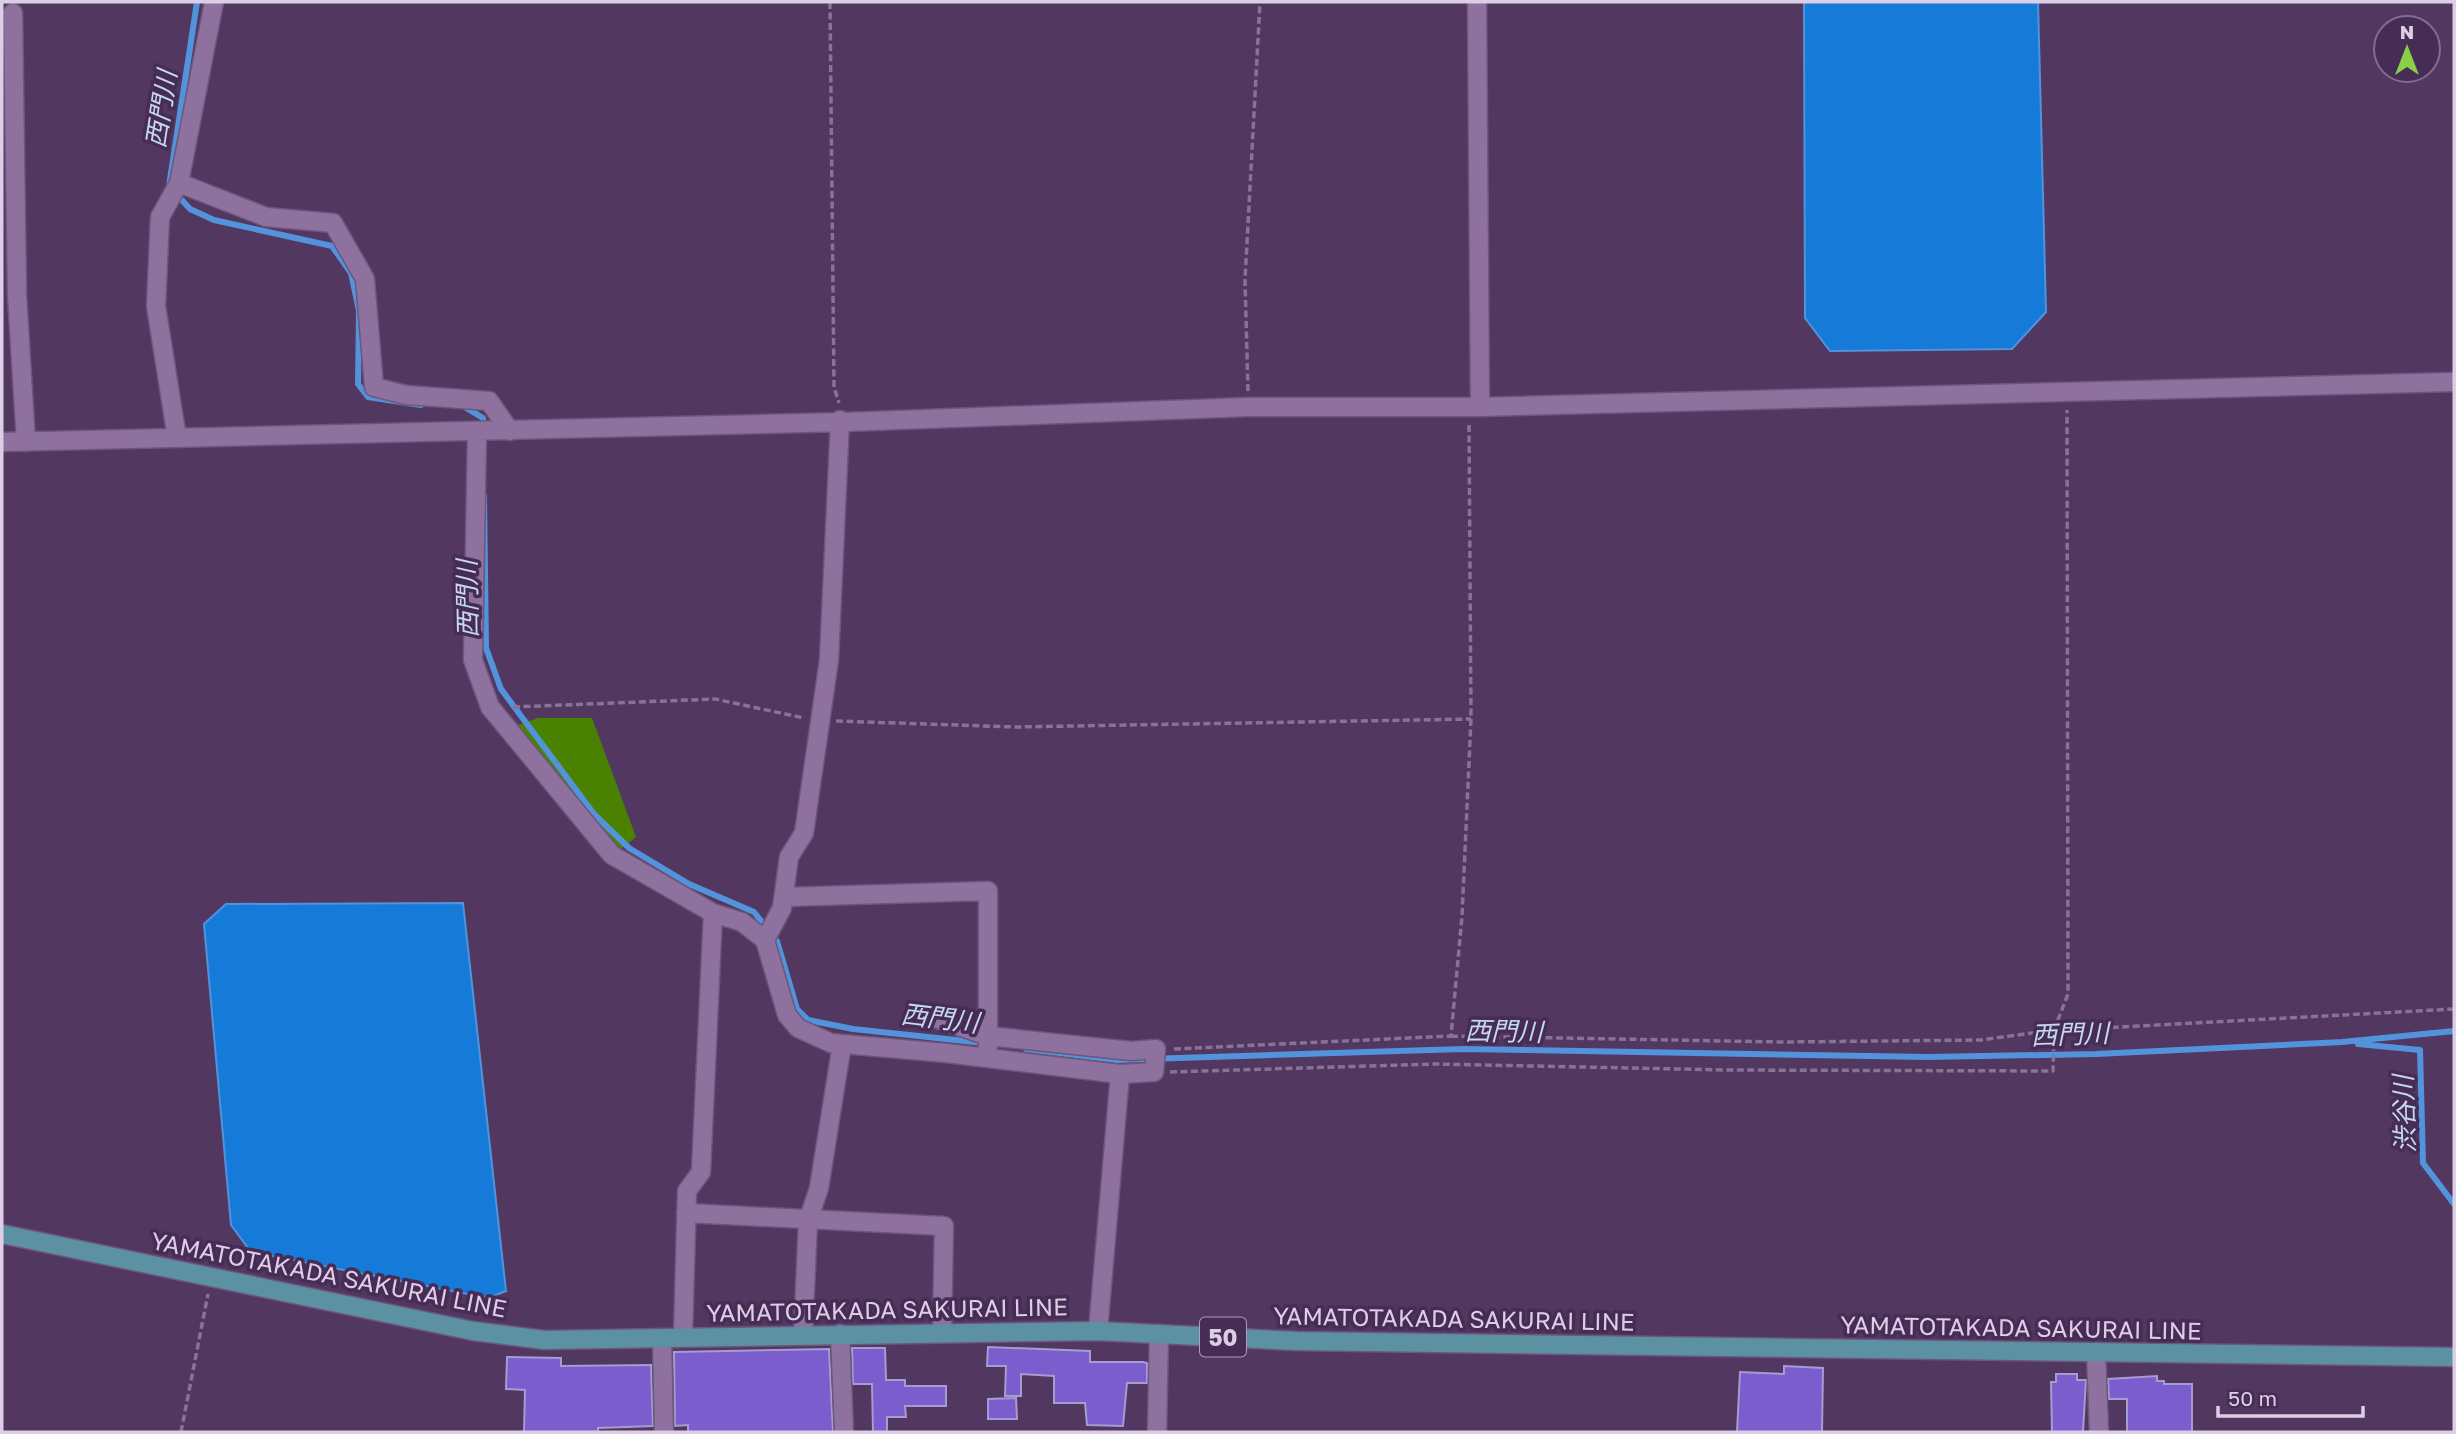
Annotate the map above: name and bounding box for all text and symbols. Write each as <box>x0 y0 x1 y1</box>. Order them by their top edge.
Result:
north arrow <box>2372 14 2442 84</box>
text: N <box>2400 20 2414 43</box>
water label: 西門川 <box>140 65 183 150</box>
water label: 西門川 <box>451 557 483 638</box>
water label: 西門川 <box>899 998 984 1039</box>
water label: 西門川 <box>1465 1015 1546 1047</box>
water label: 西門川 <box>2030 1017 2113 1051</box>
water label: 渋谷川 <box>2387 1071 2421 1154</box>
street label: YAMATOTAKADA SAKURAI LINE <box>149 1225 509 1323</box>
street label: YAMATOTAKADA SAKURAI LINE <box>706 1291 1068 1327</box>
street label: YAMATOTAKADA SAKURAI LINE <box>1273 1300 1635 1336</box>
street label: YAMATOTAKADA SAKURAI LINE <box>1840 1309 2202 1345</box>
road number: 50 <box>1200 1318 1246 1356</box>
scale bar <box>2218 1374 2363 1418</box>
text: 50 m <box>2228 1385 2277 1411</box>

